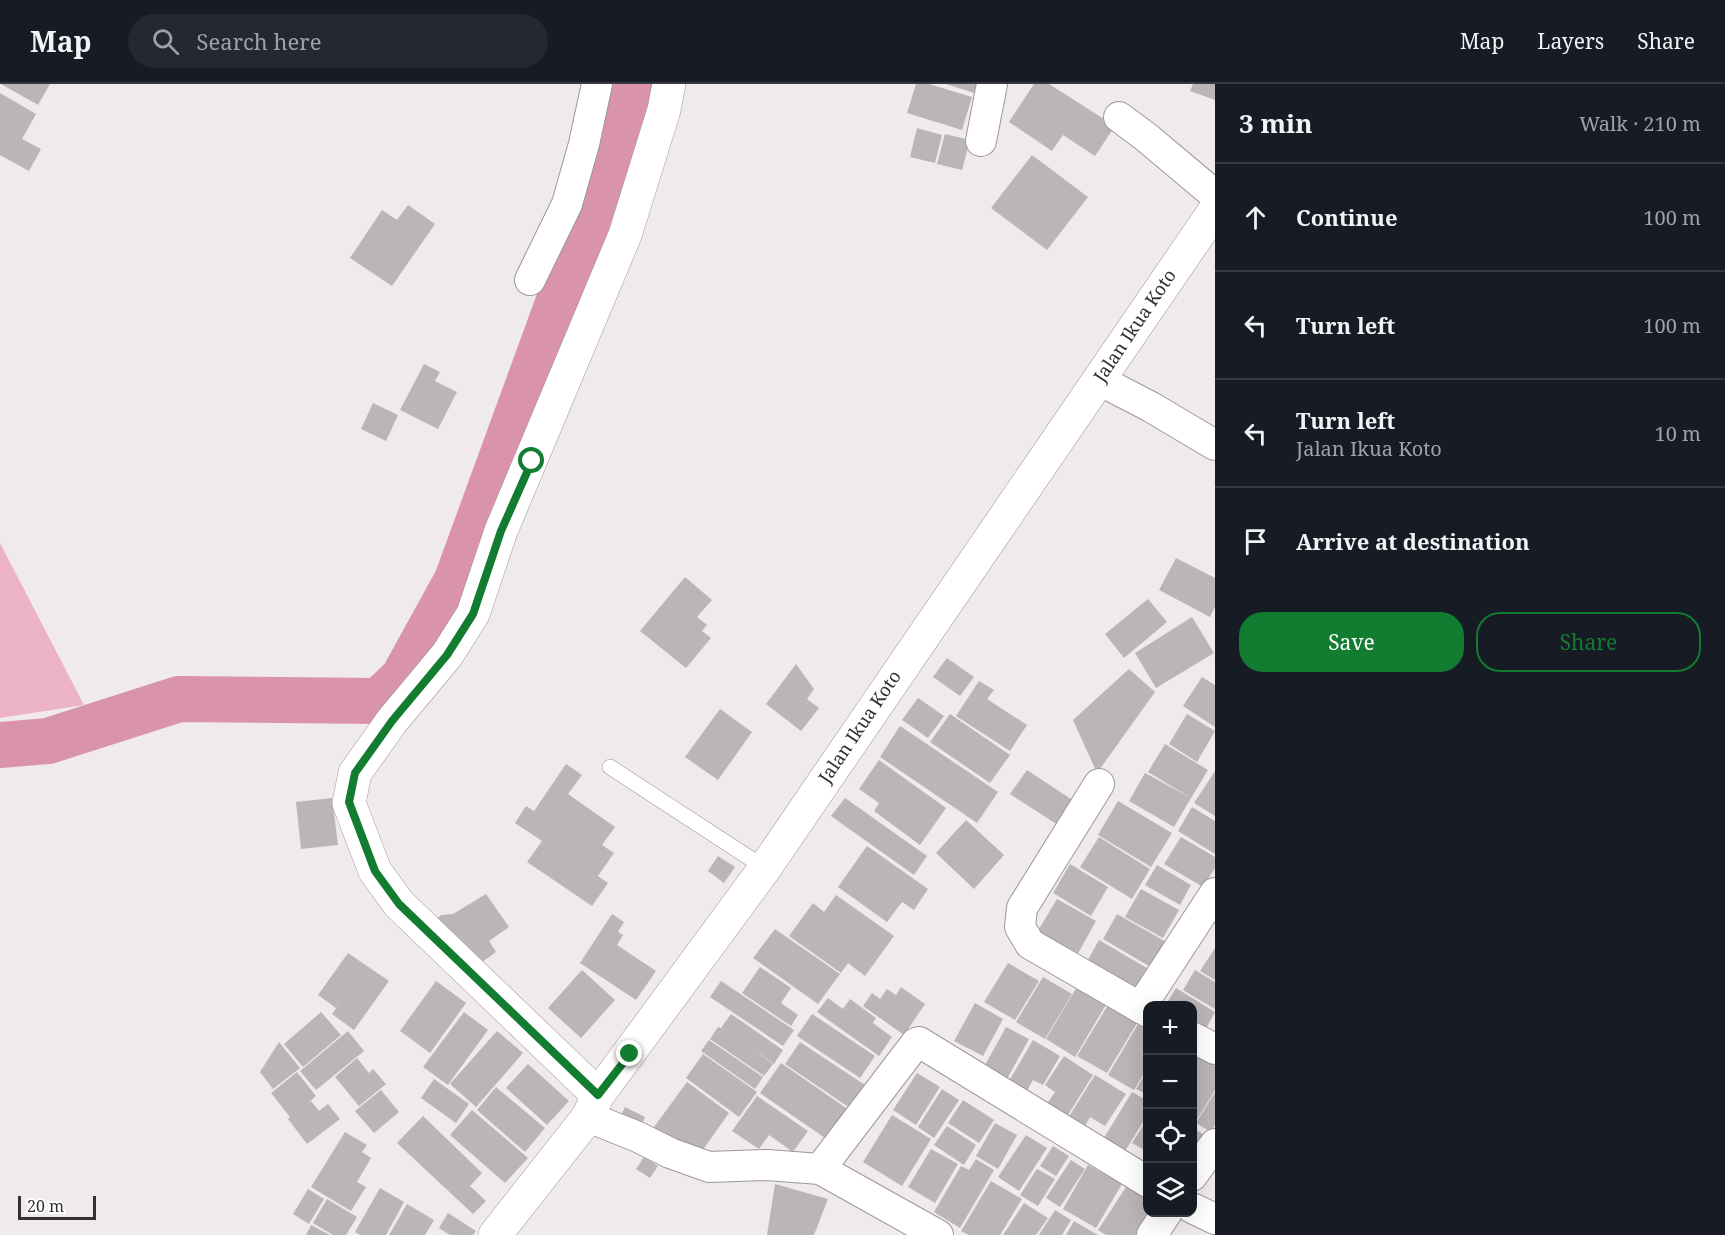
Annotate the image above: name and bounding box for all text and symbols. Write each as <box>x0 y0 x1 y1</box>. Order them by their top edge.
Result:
search box <box>128 14 548 68</box>
text: Map <box>30 22 92 60</box>
icon: search <box>149 25 182 58</box>
text: Search here <box>197 26 321 56</box>
text: Map <box>1460 27 1504 55</box>
text: Layers <box>1537 27 1604 55</box>
text: Share <box>1637 27 1695 55</box>
text: 3 min <box>1239 105 1313 141</box>
text: Walk · 210 m <box>1579 110 1701 137</box>
icon: ahead <box>1239 201 1272 234</box>
text: Continue <box>1296 202 1398 232</box>
text: 100 m <box>1643 204 1701 231</box>
street label: Jalan Ikua Koto <box>1087 264 1181 387</box>
icon: left <box>1239 309 1272 342</box>
text: Turn left <box>1296 310 1395 340</box>
text: 100 m <box>1643 312 1701 339</box>
text: Turn left <box>1296 405 1395 435</box>
icon: left <box>1239 417 1272 450</box>
text: 10 m <box>1655 420 1701 447</box>
text: Jalan Ikua Koto <box>1296 435 1442 462</box>
route start <box>518 447 544 473</box>
icon: arrive <box>1239 525 1272 558</box>
text: Arrive at destination <box>1296 526 1530 556</box>
button: Save <box>1239 612 1464 672</box>
button: Share <box>1476 612 1701 672</box>
street label: Jalan Ikua Koto <box>812 665 906 788</box>
map controls <box>1143 1001 1197 1217</box>
button: + <box>1143 1001 1197 1055</box>
route end <box>616 1040 642 1066</box>
button: − <box>1143 1055 1197 1109</box>
button: locate <box>1143 1109 1197 1163</box>
button: layers <box>1143 1163 1197 1217</box>
scale bar <box>18 1193 96 1220</box>
text: 20 m <box>27 1195 64 1217</box>

